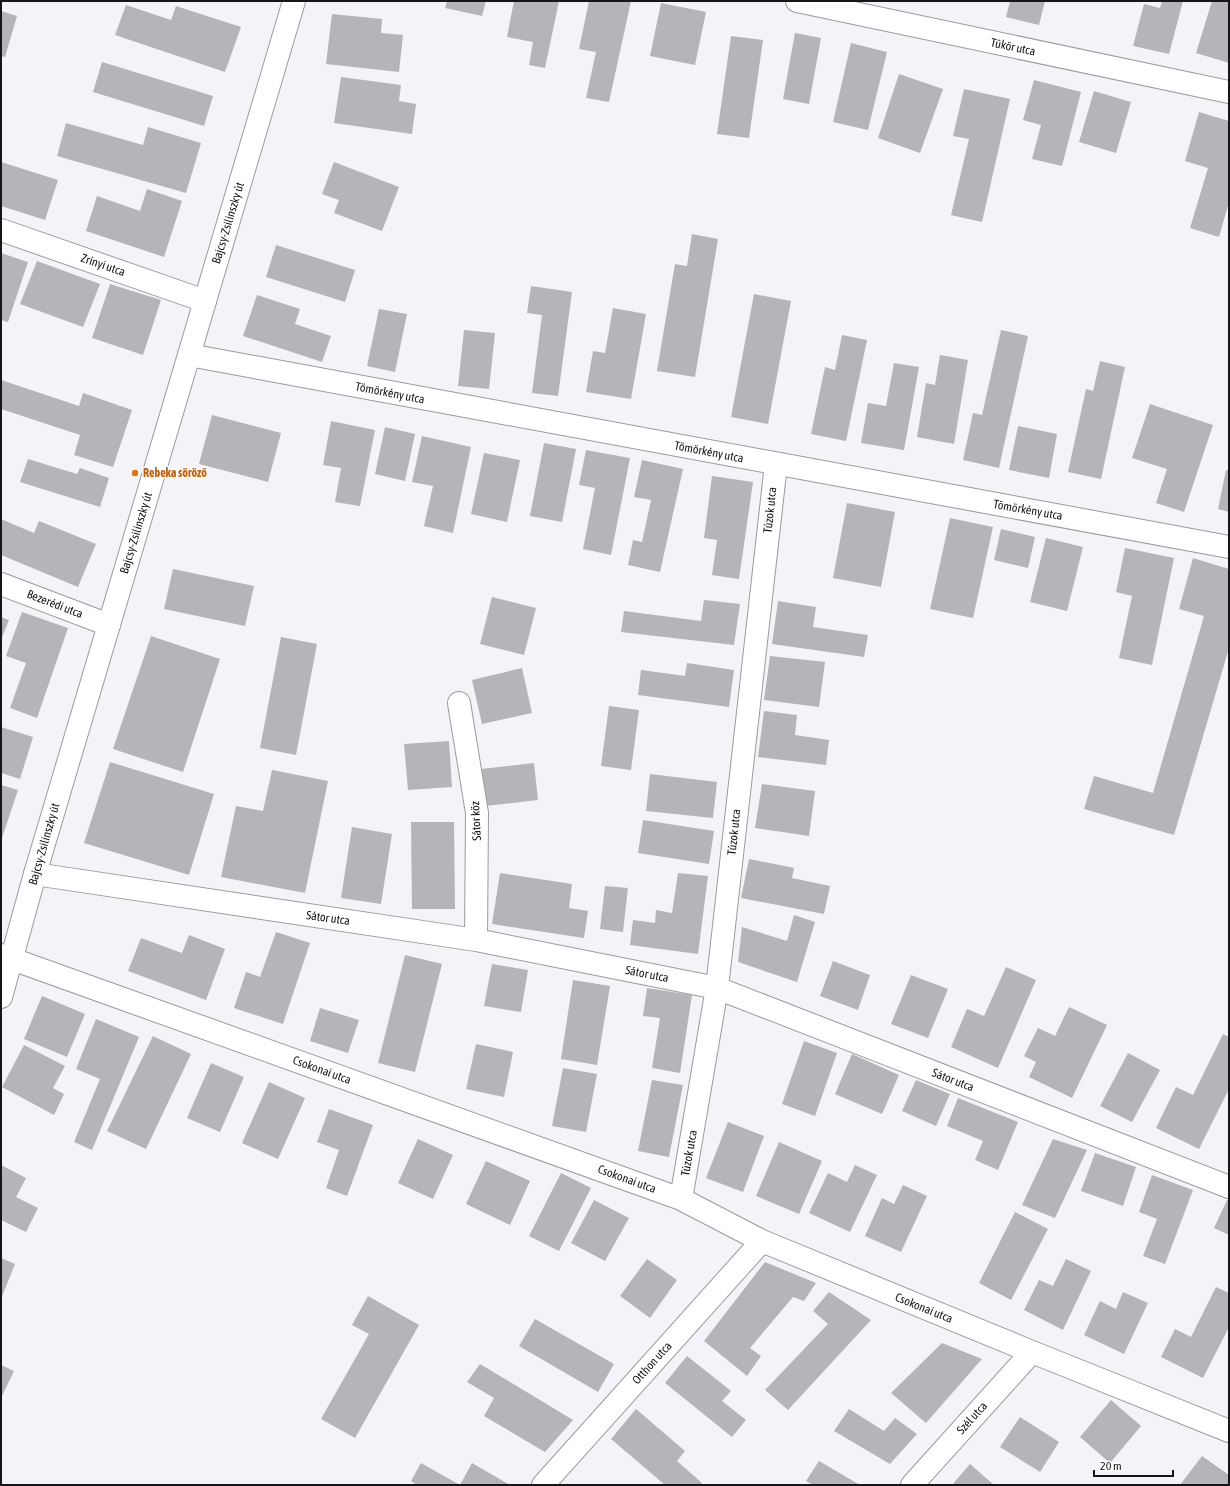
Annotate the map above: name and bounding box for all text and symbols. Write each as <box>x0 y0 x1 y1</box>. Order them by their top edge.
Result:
street label: Tükör utca <box>989 35 1037 59</box>
street label: Bajcsy-Zsilinszky út <box>209 180 247 265</box>
street label: Zrínyi utca <box>79 251 127 279</box>
street label: Tömörkény utca <box>354 379 426 407</box>
street label: Tömörkény utca <box>673 438 745 466</box>
place label: Rebeka söröző <box>143 466 207 480</box>
marker: Rebeka söröző <box>130 468 140 478</box>
street label: Túzok utca <box>761 486 779 534</box>
street label: Bajcsy-Zsilinszky út <box>117 490 155 575</box>
street label: Tömörkény utca <box>992 497 1064 523</box>
street label: Bezerédi utca <box>25 587 85 621</box>
street label: Sátor köz <box>468 800 484 841</box>
street label: Bajcsy-Zsilinszky út <box>26 801 63 887</box>
street label: Túzok utca <box>725 808 743 856</box>
street label: Sátor utca <box>305 908 351 928</box>
street label: Sátor utca <box>624 963 670 985</box>
street label: Csokonai utca <box>291 1053 353 1087</box>
street label: Sátor utca <box>930 1066 976 1094</box>
street label: Túzok utca <box>678 1129 700 1177</box>
street label: Csokonai utca <box>596 1162 658 1196</box>
street label: Csokonai utca <box>893 1290 955 1326</box>
street label: Otthon utca <box>629 1339 675 1387</box>
street label: Szél utca <box>954 1399 990 1437</box>
scale bar <box>1094 1452 1173 1478</box>
text: 20 m <box>1100 1459 1122 1473</box>

